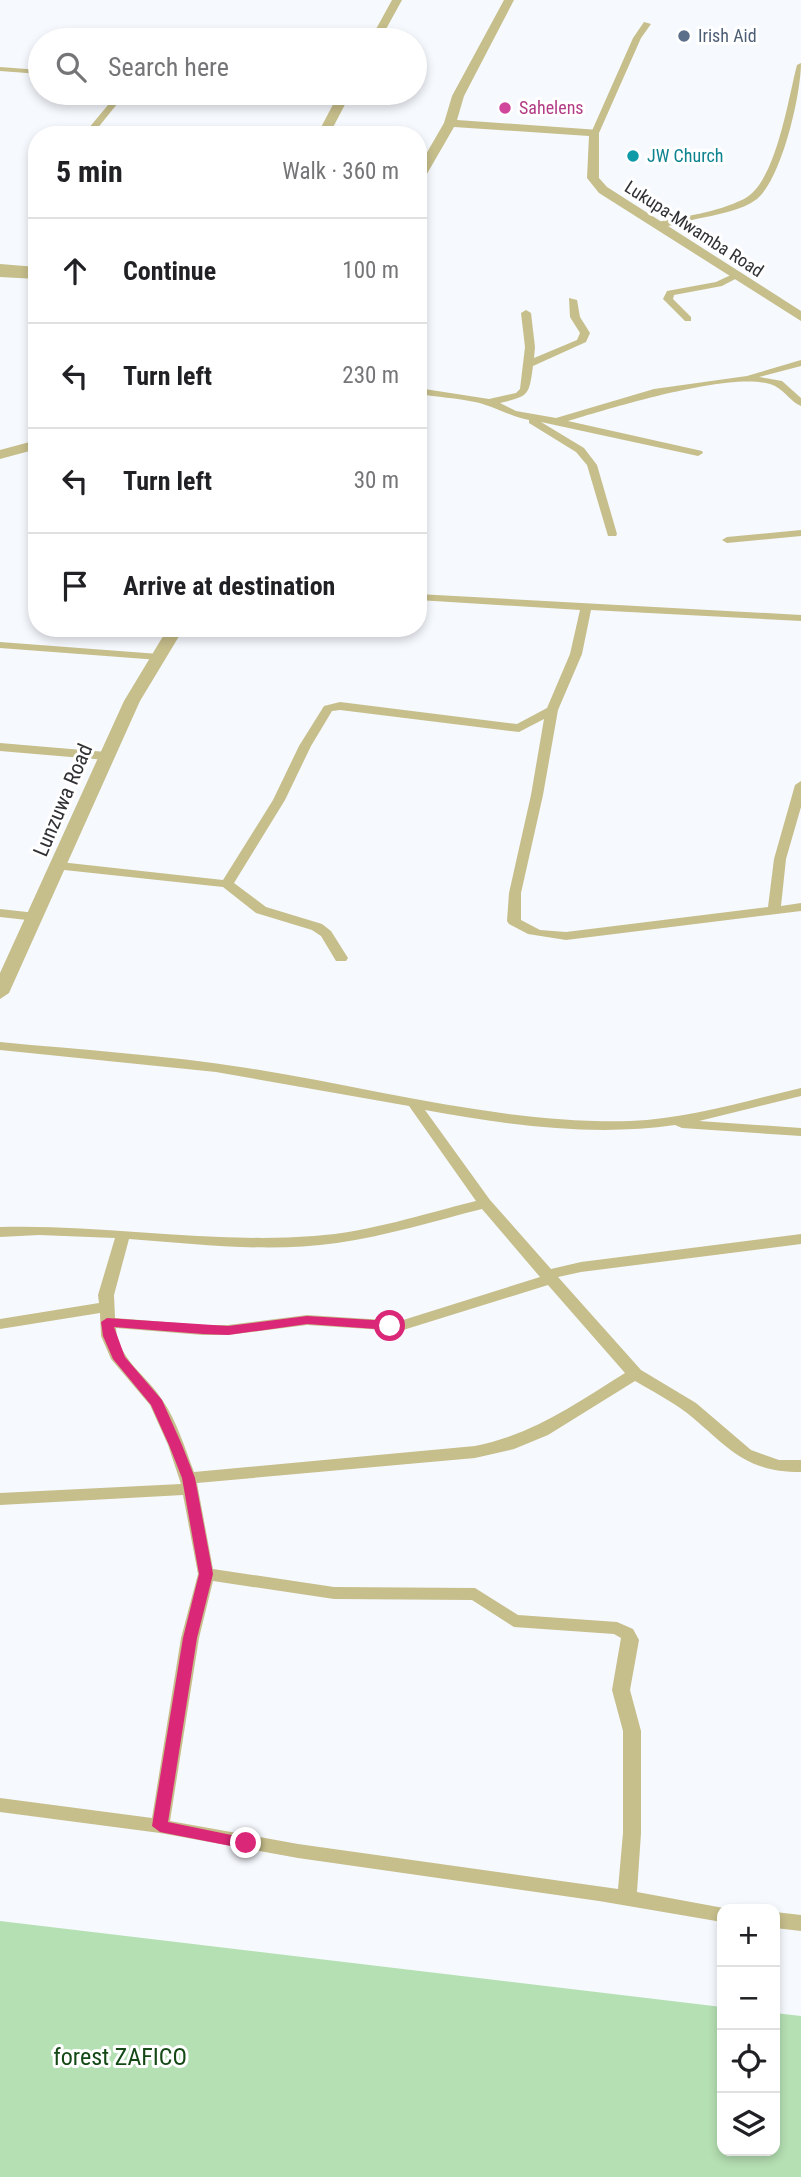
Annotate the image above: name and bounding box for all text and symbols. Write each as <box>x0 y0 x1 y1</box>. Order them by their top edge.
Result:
place label: Irish Aid <box>698 25 757 46</box>
search box <box>28 28 427 105</box>
marker: Irish Aid <box>676 28 692 44</box>
icon: search <box>52 48 90 86</box>
text: Search here <box>108 52 229 82</box>
place label: Sahelens <box>519 97 584 118</box>
marker: Sahelens <box>497 100 513 116</box>
place label: JW Church <box>647 145 723 166</box>
marker: JW Church <box>625 148 641 164</box>
text: 5 min <box>56 154 123 189</box>
text: Walk · 360 m <box>282 158 399 185</box>
street label: Lukupa-Mwamba Road <box>621 176 767 281</box>
icon: ahead <box>56 252 94 290</box>
text: Continue <box>123 256 216 286</box>
text: 100 m <box>342 257 399 284</box>
icon: left <box>56 357 94 395</box>
text: Turn left <box>123 361 212 391</box>
text: 230 m <box>342 362 399 389</box>
icon: left <box>56 462 94 500</box>
text: Turn left <box>123 466 212 496</box>
text: 30 m <box>354 467 399 494</box>
icon: arrive <box>56 567 94 605</box>
text: Arrive at destination <box>123 571 335 601</box>
street label: Lunzuwa Road <box>29 740 97 860</box>
route start <box>374 1310 405 1341</box>
route end <box>230 1827 261 1858</box>
map controls <box>717 1904 780 2156</box>
button: + <box>717 1904 780 1967</box>
button: − <box>717 1967 780 2030</box>
button: locate <box>717 2030 780 2093</box>
park label: forest ZAFICO <box>53 2043 187 2071</box>
button: layers <box>717 2093 780 2156</box>

